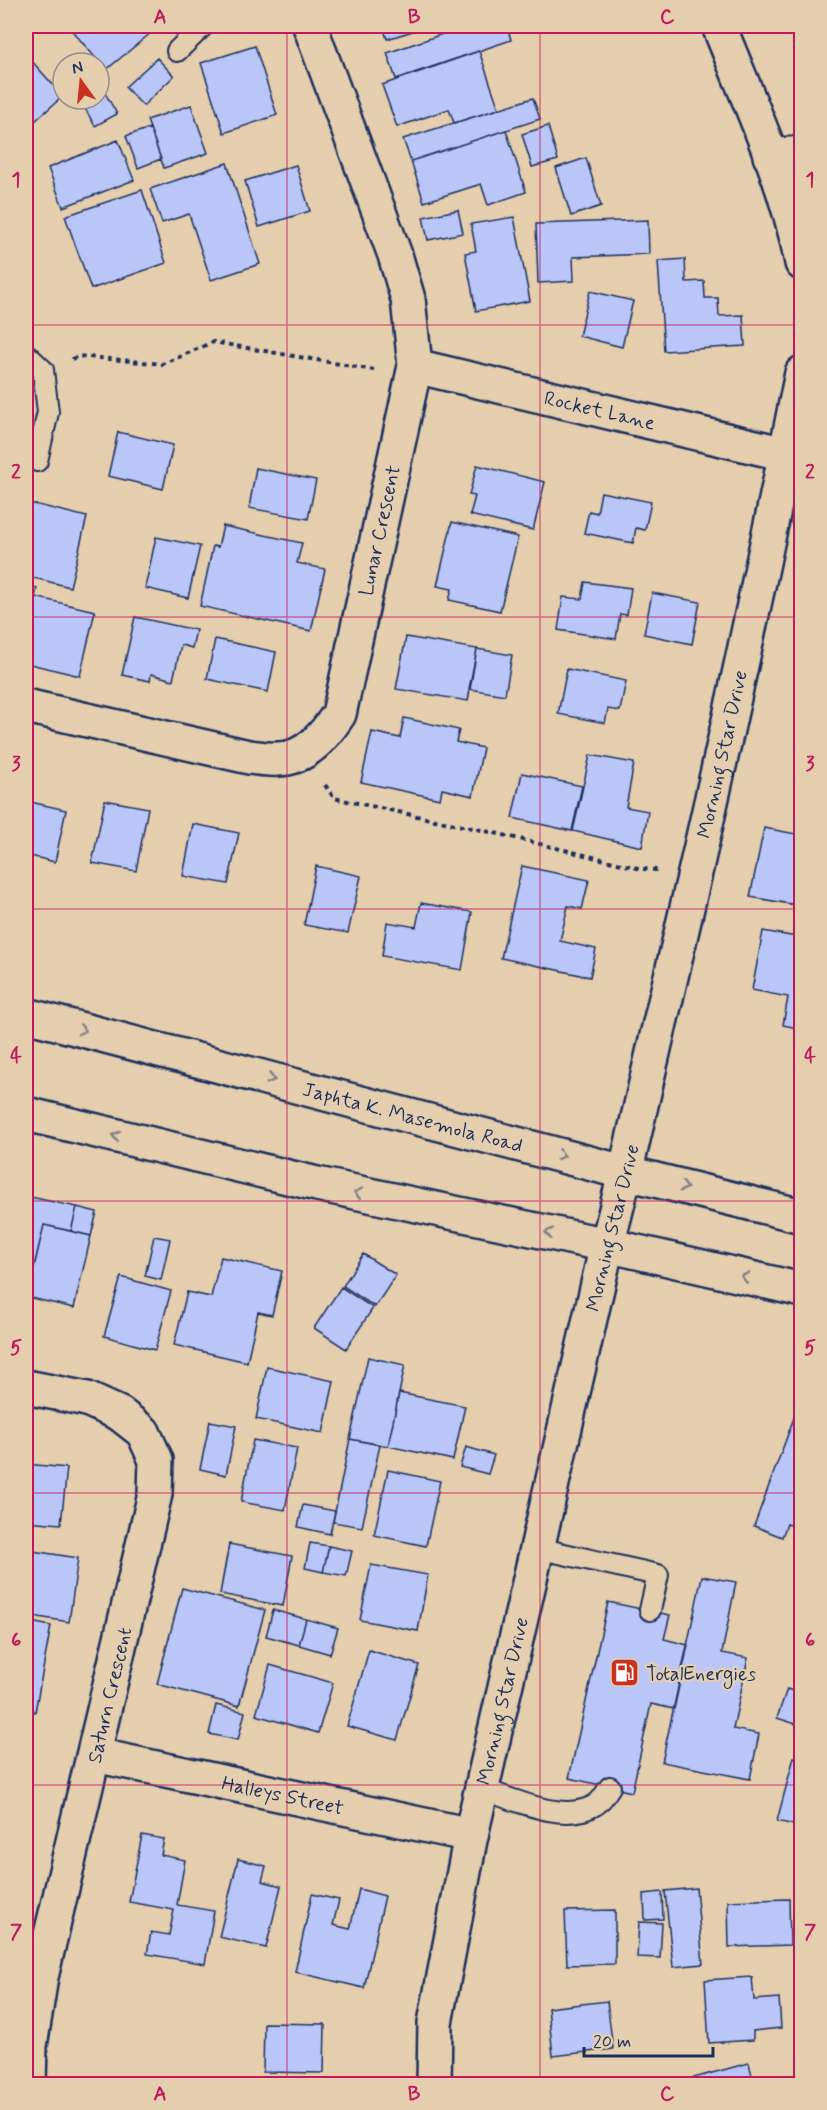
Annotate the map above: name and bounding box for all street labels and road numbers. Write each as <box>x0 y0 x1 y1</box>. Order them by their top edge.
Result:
street label: Rocket Lane <box>541 385 658 438</box>
street label: Lunar Crescent <box>353 463 408 598</box>
street label: Morning Star Drive <box>691 668 755 841</box>
street label: Japhta K. Masemola Road <box>300 1076 525 1160</box>
street label: Morning Star Drive <box>580 1142 647 1314</box>
street label: Morning Star Drive <box>471 1615 536 1788</box>
street label: Saturn Crescent <box>82 1625 139 1766</box>
street label: Halleys Street <box>219 1770 346 1823</box>

